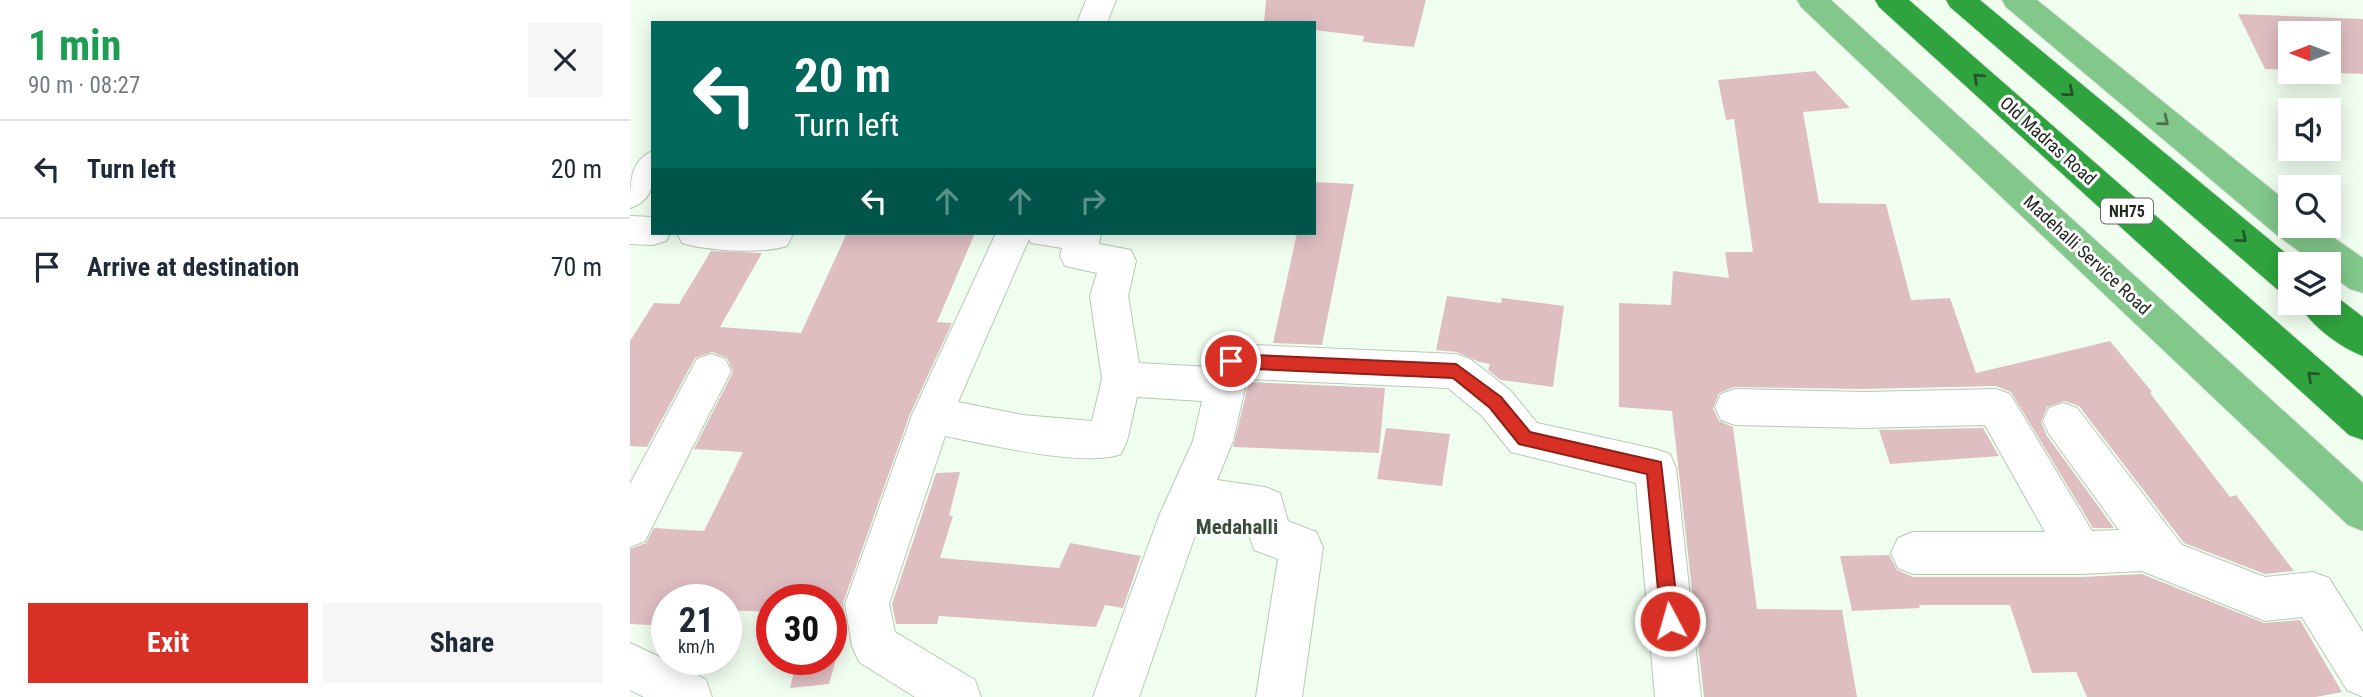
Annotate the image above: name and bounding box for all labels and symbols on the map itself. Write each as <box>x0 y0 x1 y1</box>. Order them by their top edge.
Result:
north arrow <box>2278 21 2342 84</box>
one-way arrow <box>1973 74 1986 86</box>
one-way arrow <box>2061 83 2073 96</box>
street label: Old Madras Road <box>1996 92 2100 189</box>
one-way arrow <box>2156 113 2169 125</box>
street label: Madehalli Service Road <box>2020 190 2155 319</box>
road number: NH75 <box>2101 198 2153 224</box>
one-way arrow <box>2235 230 2247 243</box>
pin <box>1201 331 1261 391</box>
one-way arrow <box>2307 372 2320 385</box>
district label: Medahalli <box>1196 515 1278 539</box>
speed limit sign: 30 <box>756 584 847 675</box>
position arrow <box>1633 584 1707 658</box>

